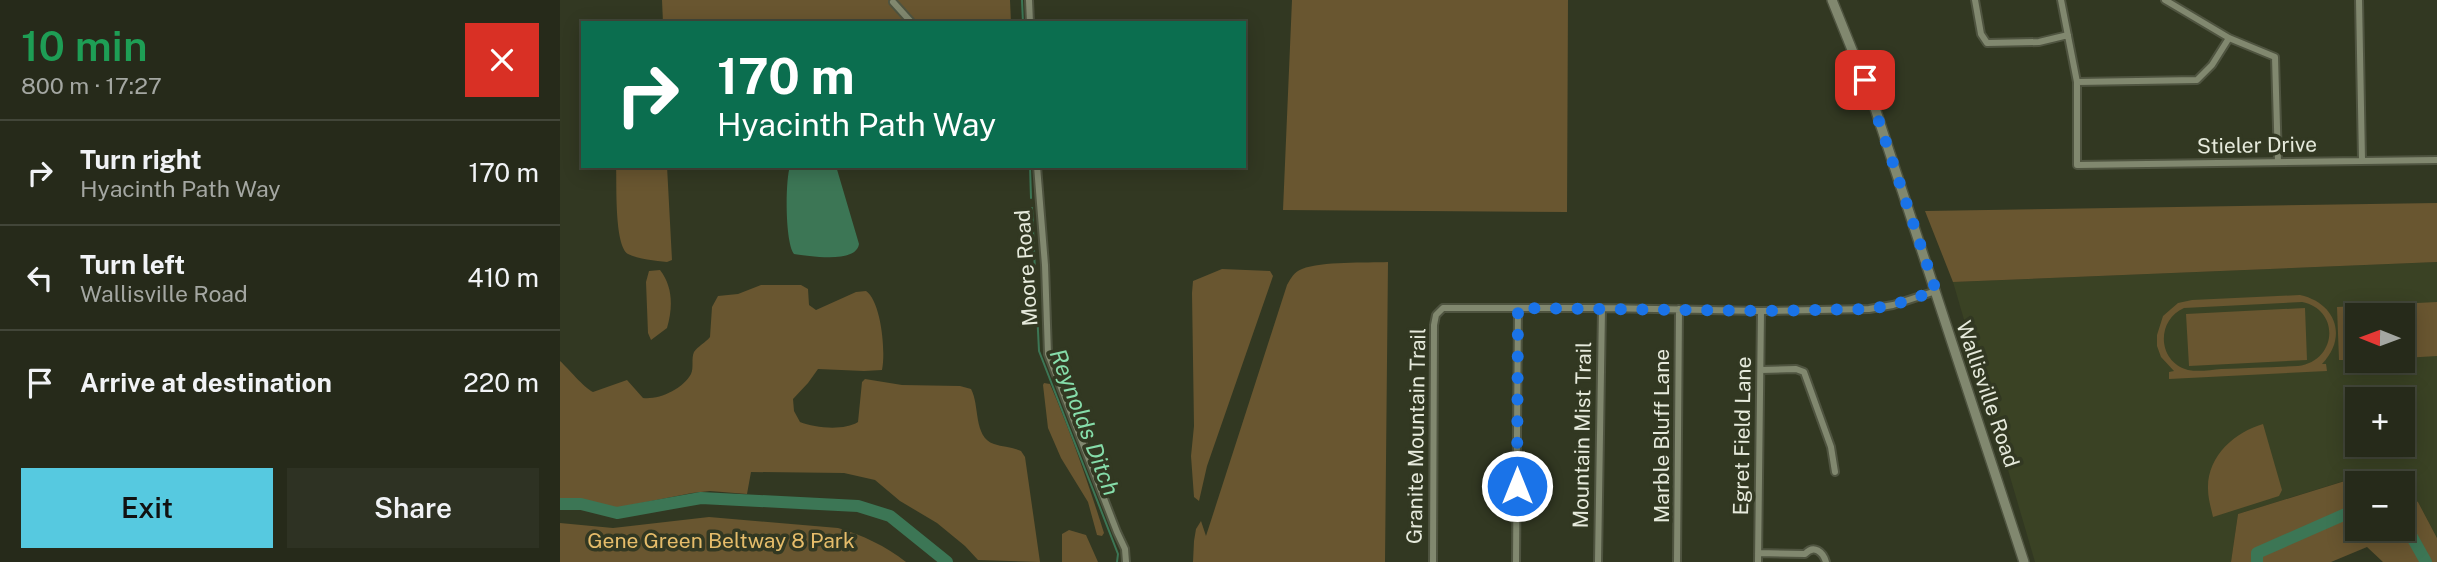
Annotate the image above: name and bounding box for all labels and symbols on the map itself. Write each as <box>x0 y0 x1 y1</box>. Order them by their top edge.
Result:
pin <box>1835 50 1895 110</box>
street label: Stieler Drive <box>2197 131 2317 159</box>
street label: Moore Road <box>1009 209 1043 327</box>
north arrow <box>2345 303 2415 373</box>
street label: Wallisville Road <box>1951 317 2025 471</box>
street label: Granite Mountain Trail <box>1402 328 1430 544</box>
street label: Mountain Mist Trail <box>1568 341 1596 529</box>
water label: Reynolds Ditch <box>1045 345 1125 499</box>
street label: Marble Bluff Lane <box>1649 349 1674 523</box>
street label: Egret Field Lane <box>1728 356 1756 516</box>
position arrow <box>1480 449 1554 523</box>
park label: Gene Green Beltway 8 Park <box>587 528 855 553</box>

